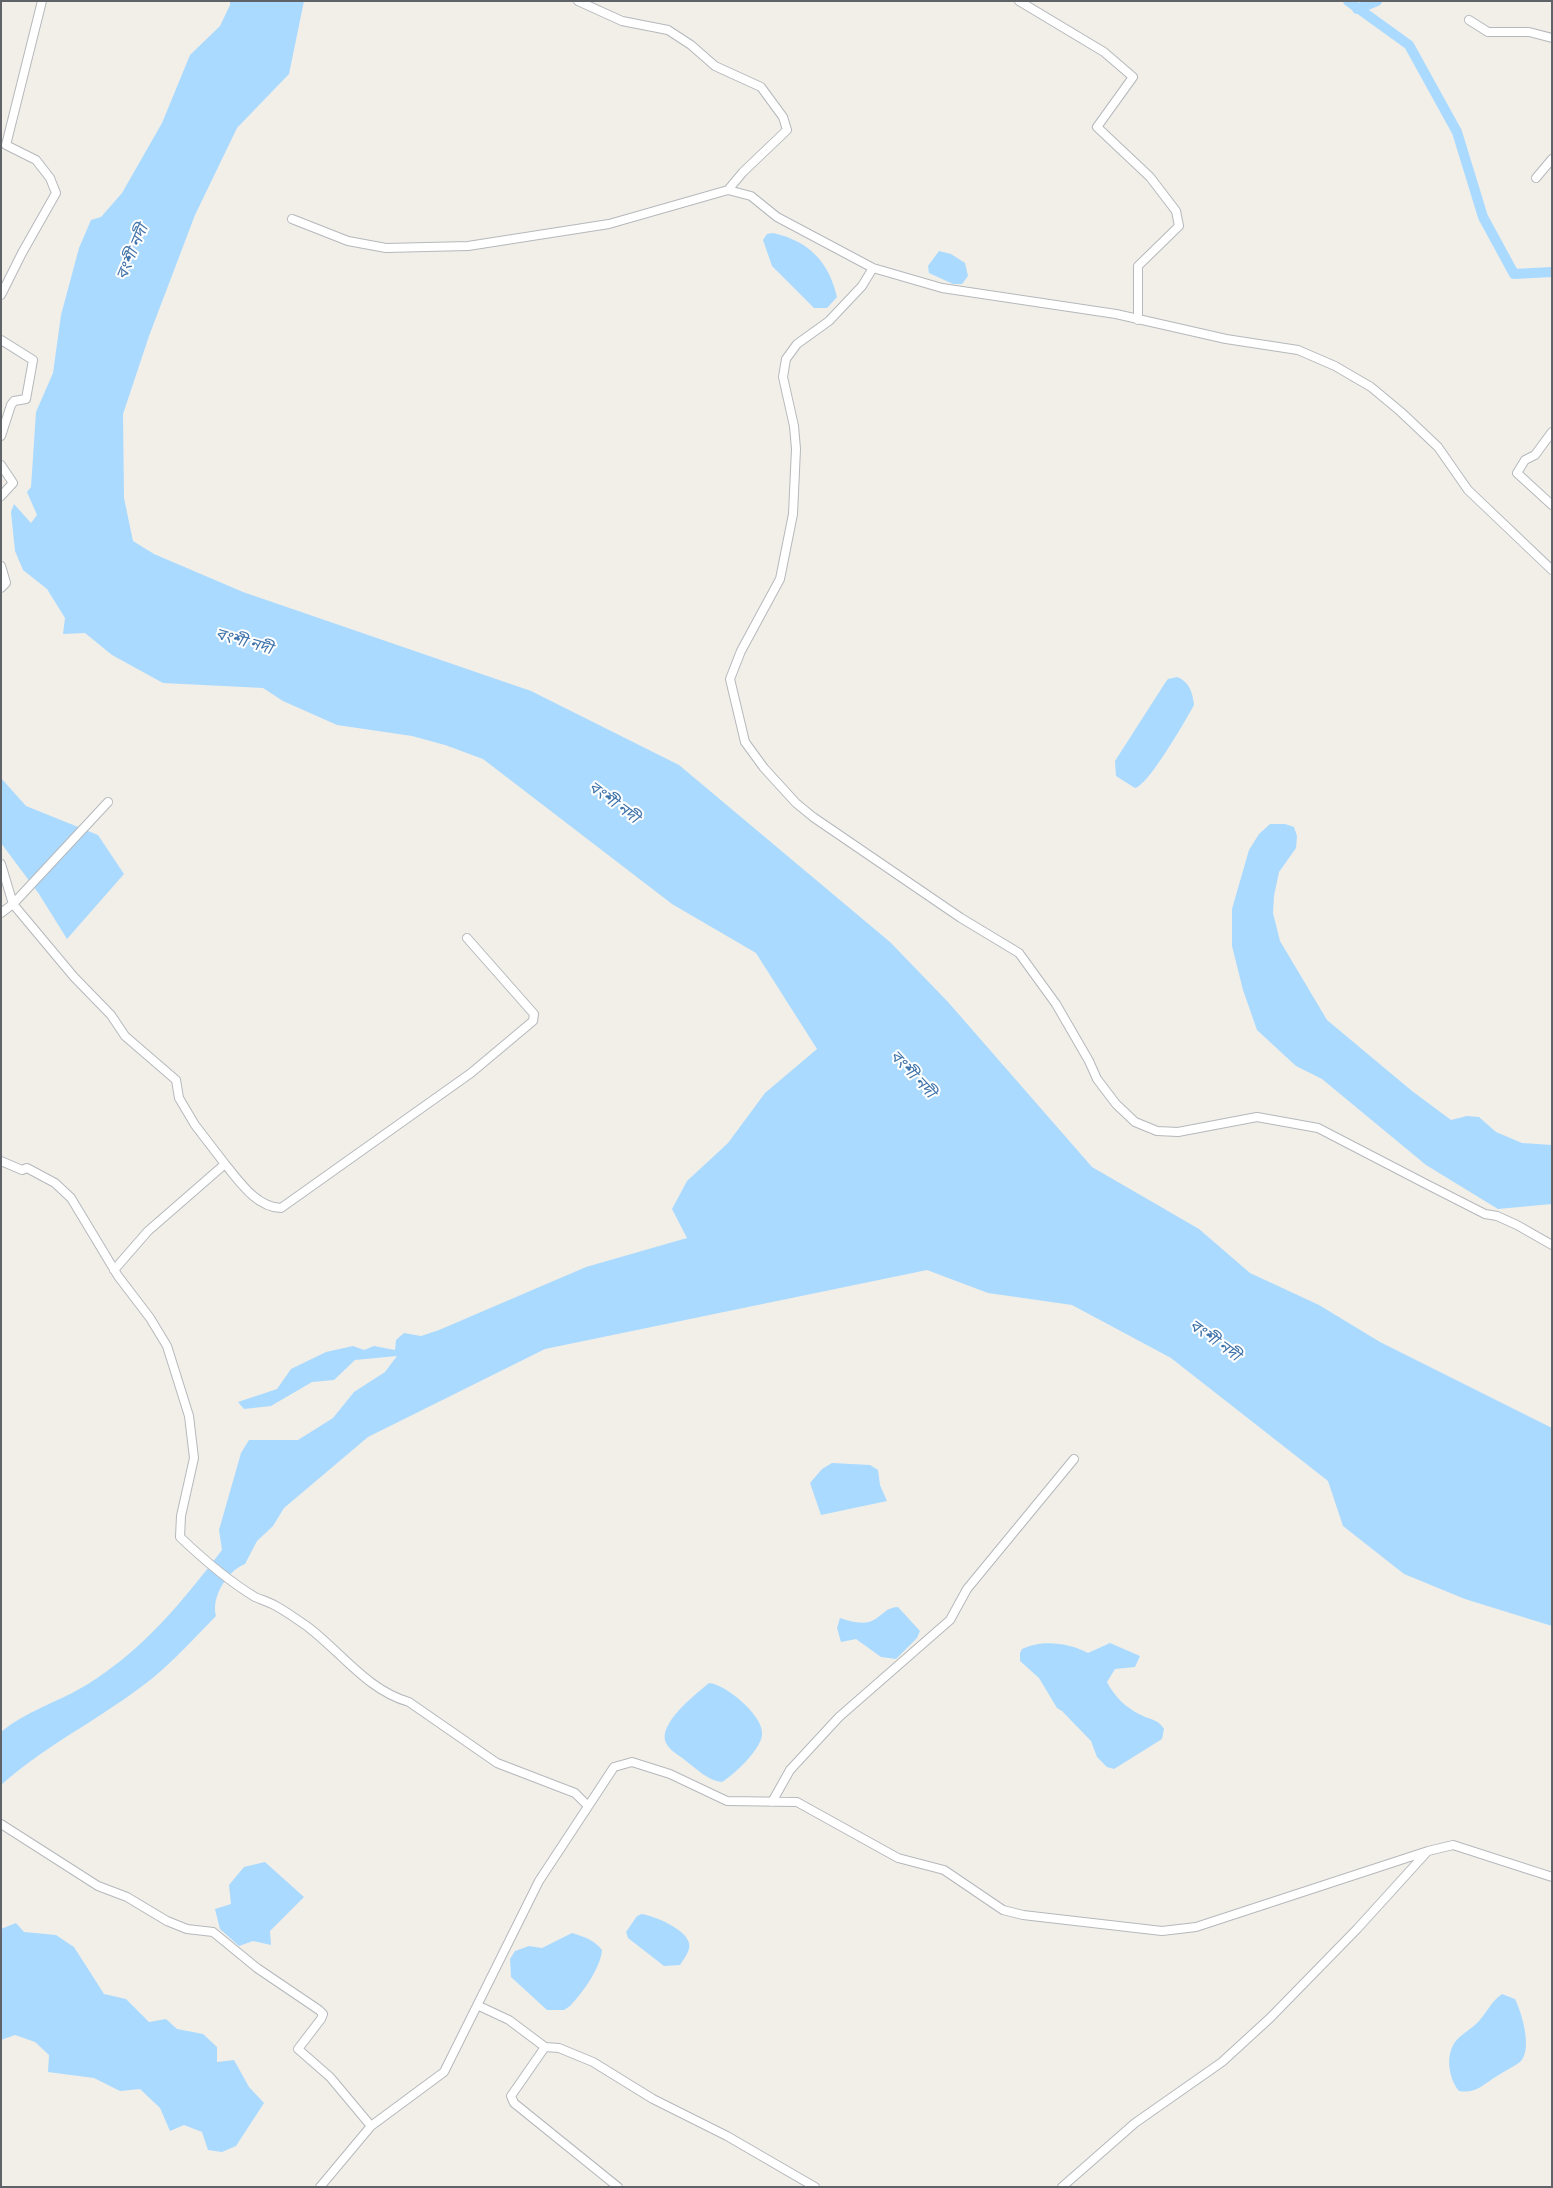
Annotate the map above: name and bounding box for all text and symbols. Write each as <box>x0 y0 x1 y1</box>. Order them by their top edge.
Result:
water label: বংশী নদী <box>112 221 152 283</box>
water label: বংশী নদী <box>213 624 275 658</box>
water label: বংশী নদী <box>585 777 643 827</box>
water label: বংশী নদী <box>886 1046 940 1102</box>
water label: বংশী নদী <box>1186 1315 1244 1365</box>

